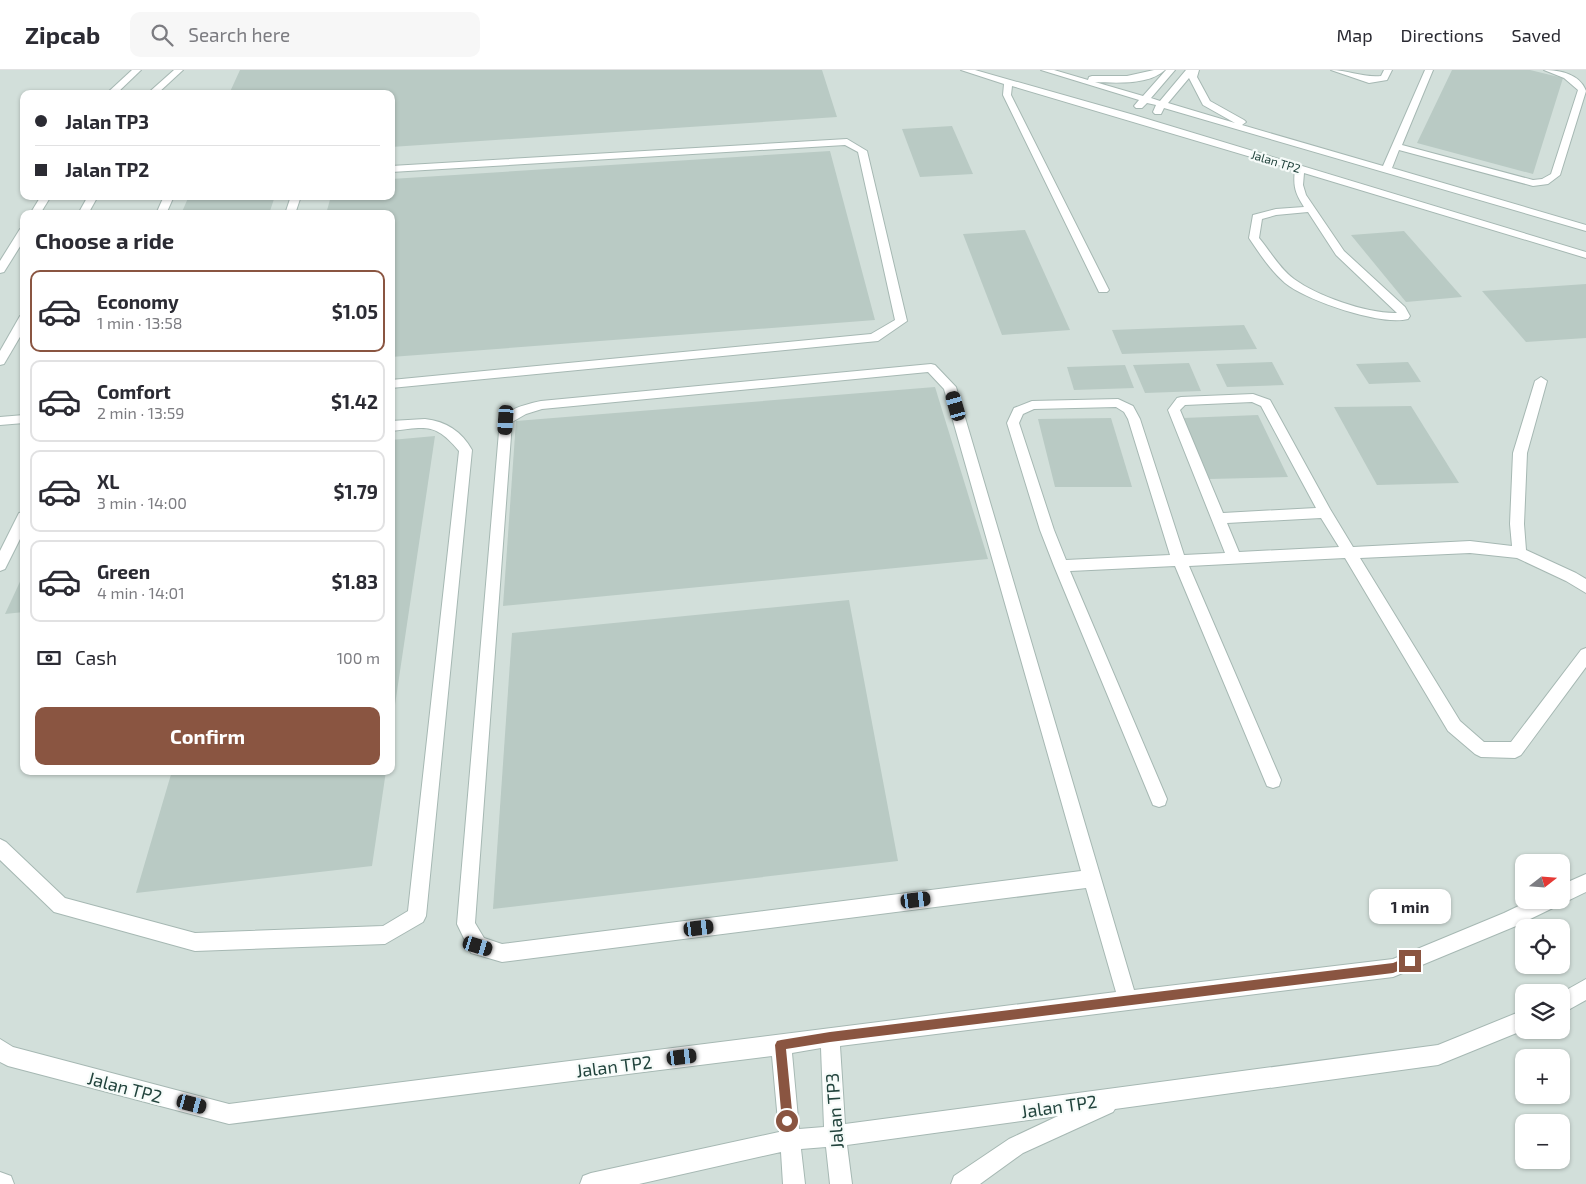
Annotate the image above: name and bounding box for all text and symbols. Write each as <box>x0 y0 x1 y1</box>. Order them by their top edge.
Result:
search box <box>130 12 480 57</box>
text: Zipcab <box>25 20 100 49</box>
icon: search <box>148 21 176 49</box>
text: Search here <box>188 23 290 46</box>
text: Map <box>1336 24 1373 46</box>
text: Directions <box>1401 24 1484 46</box>
text: Saved <box>1512 24 1561 46</box>
text: Jalan TP3 <box>65 110 149 133</box>
street label: Jalan TP2 <box>1250 147 1303 175</box>
text: Jalan TP2 <box>65 158 149 181</box>
text: Choose a ride <box>35 227 174 253</box>
icon: car <box>37 289 82 334</box>
text: Economy <box>97 290 179 313</box>
text: $1.05 <box>332 300 378 323</box>
text: 1 min · 13:58 <box>97 313 182 332</box>
icon: car <box>37 379 82 424</box>
text: Comfort <box>97 380 171 403</box>
text: $1.42 <box>331 390 378 413</box>
car <box>944 390 967 422</box>
text: 2 min · 13:59 <box>97 403 185 422</box>
car <box>497 405 514 435</box>
icon: car <box>37 469 82 514</box>
text: XL <box>97 470 119 493</box>
text: $1.79 <box>334 480 378 503</box>
text: 3 min · 14:00 <box>97 493 187 512</box>
icon: car <box>37 559 82 604</box>
text: Green <box>97 560 150 583</box>
text: $1.83 <box>332 570 378 593</box>
text: 4 min · 14:01 <box>97 583 185 602</box>
icon: cash <box>35 644 63 672</box>
text: Cash <box>75 646 117 669</box>
text: 100 m <box>337 648 380 667</box>
button: Confirm <box>35 707 380 765</box>
north arrow <box>1515 854 1570 909</box>
map controls <box>1515 854 1570 1169</box>
callout: 1 min <box>1369 888 1451 924</box>
car <box>900 891 931 909</box>
text: 1 min <box>1391 897 1429 916</box>
car <box>683 919 714 937</box>
button: locate <box>1515 919 1570 974</box>
car <box>461 934 494 958</box>
route end <box>1399 950 1421 972</box>
button: layers <box>1515 984 1570 1039</box>
car <box>666 1048 697 1066</box>
button: + <box>1515 1049 1570 1104</box>
street label: Jalan TP2 <box>575 1050 653 1082</box>
street label: Jalan TP2 <box>85 1066 165 1108</box>
street label: Jalan TP3 <box>820 1072 848 1150</box>
street label: Jalan TP2 <box>1020 1090 1098 1122</box>
car <box>175 1093 208 1115</box>
route start <box>776 1110 798 1132</box>
button: − <box>1515 1114 1570 1169</box>

